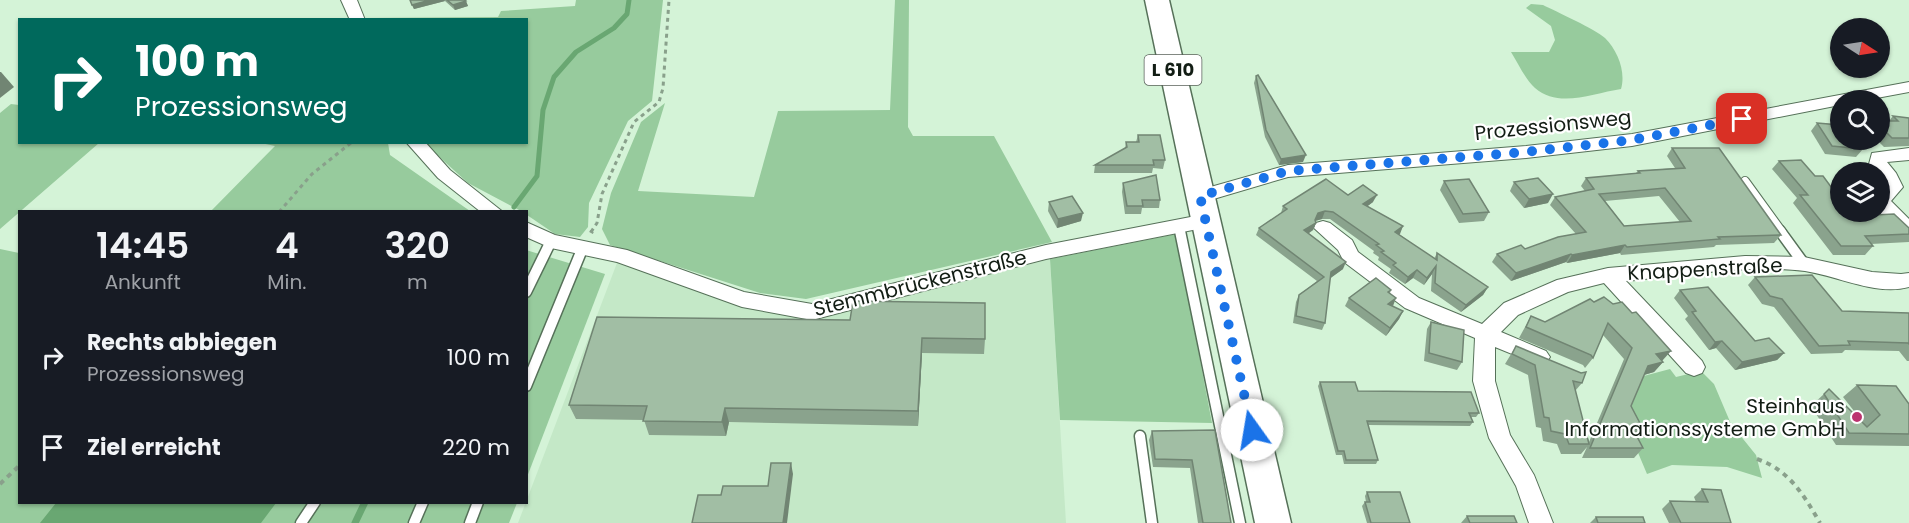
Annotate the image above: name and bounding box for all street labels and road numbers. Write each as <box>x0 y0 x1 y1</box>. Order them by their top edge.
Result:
road number: L 610 <box>1144 55 1202 85</box>
street label: Prozessionsweg <box>1473 103 1633 147</box>
street label: Stemmbrückenstraße <box>810 243 1030 323</box>
street label: Knappenstraße <box>1627 251 1783 287</box>

